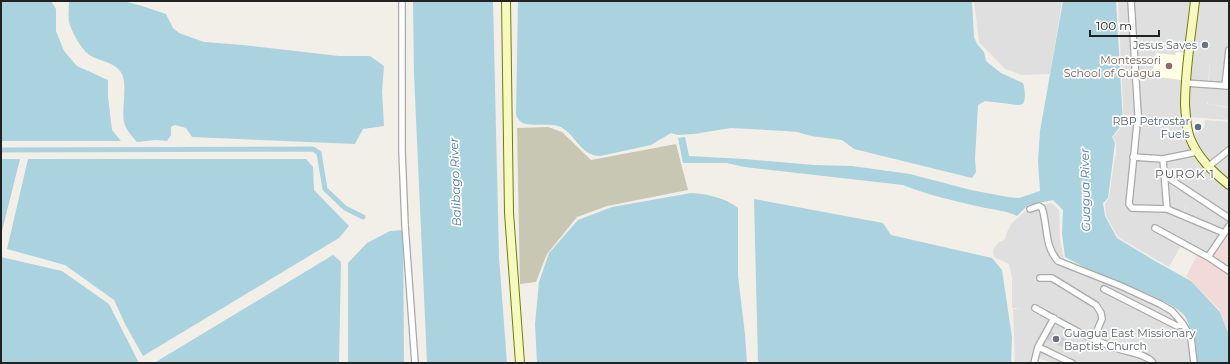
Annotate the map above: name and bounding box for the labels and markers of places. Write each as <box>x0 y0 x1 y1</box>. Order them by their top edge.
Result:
place label: Jesus Saves <box>1132 38 1198 52</box>
marker: Jesus Saves <box>1200 40 1210 50</box>
place label: Montessori School of Guagua <box>1064 53 1161 80</box>
marker: Montessori School of Guagua <box>1164 61 1174 71</box>
place label: RBP Petrostar Fuels <box>1112 114 1191 141</box>
marker: RBP Petrostar Fuels <box>1193 122 1203 132</box>
place label: Guagua East Missionary Baptist Church <box>1064 326 1195 353</box>
marker: Guagua East Missionary Baptist Church <box>1051 334 1061 344</box>

